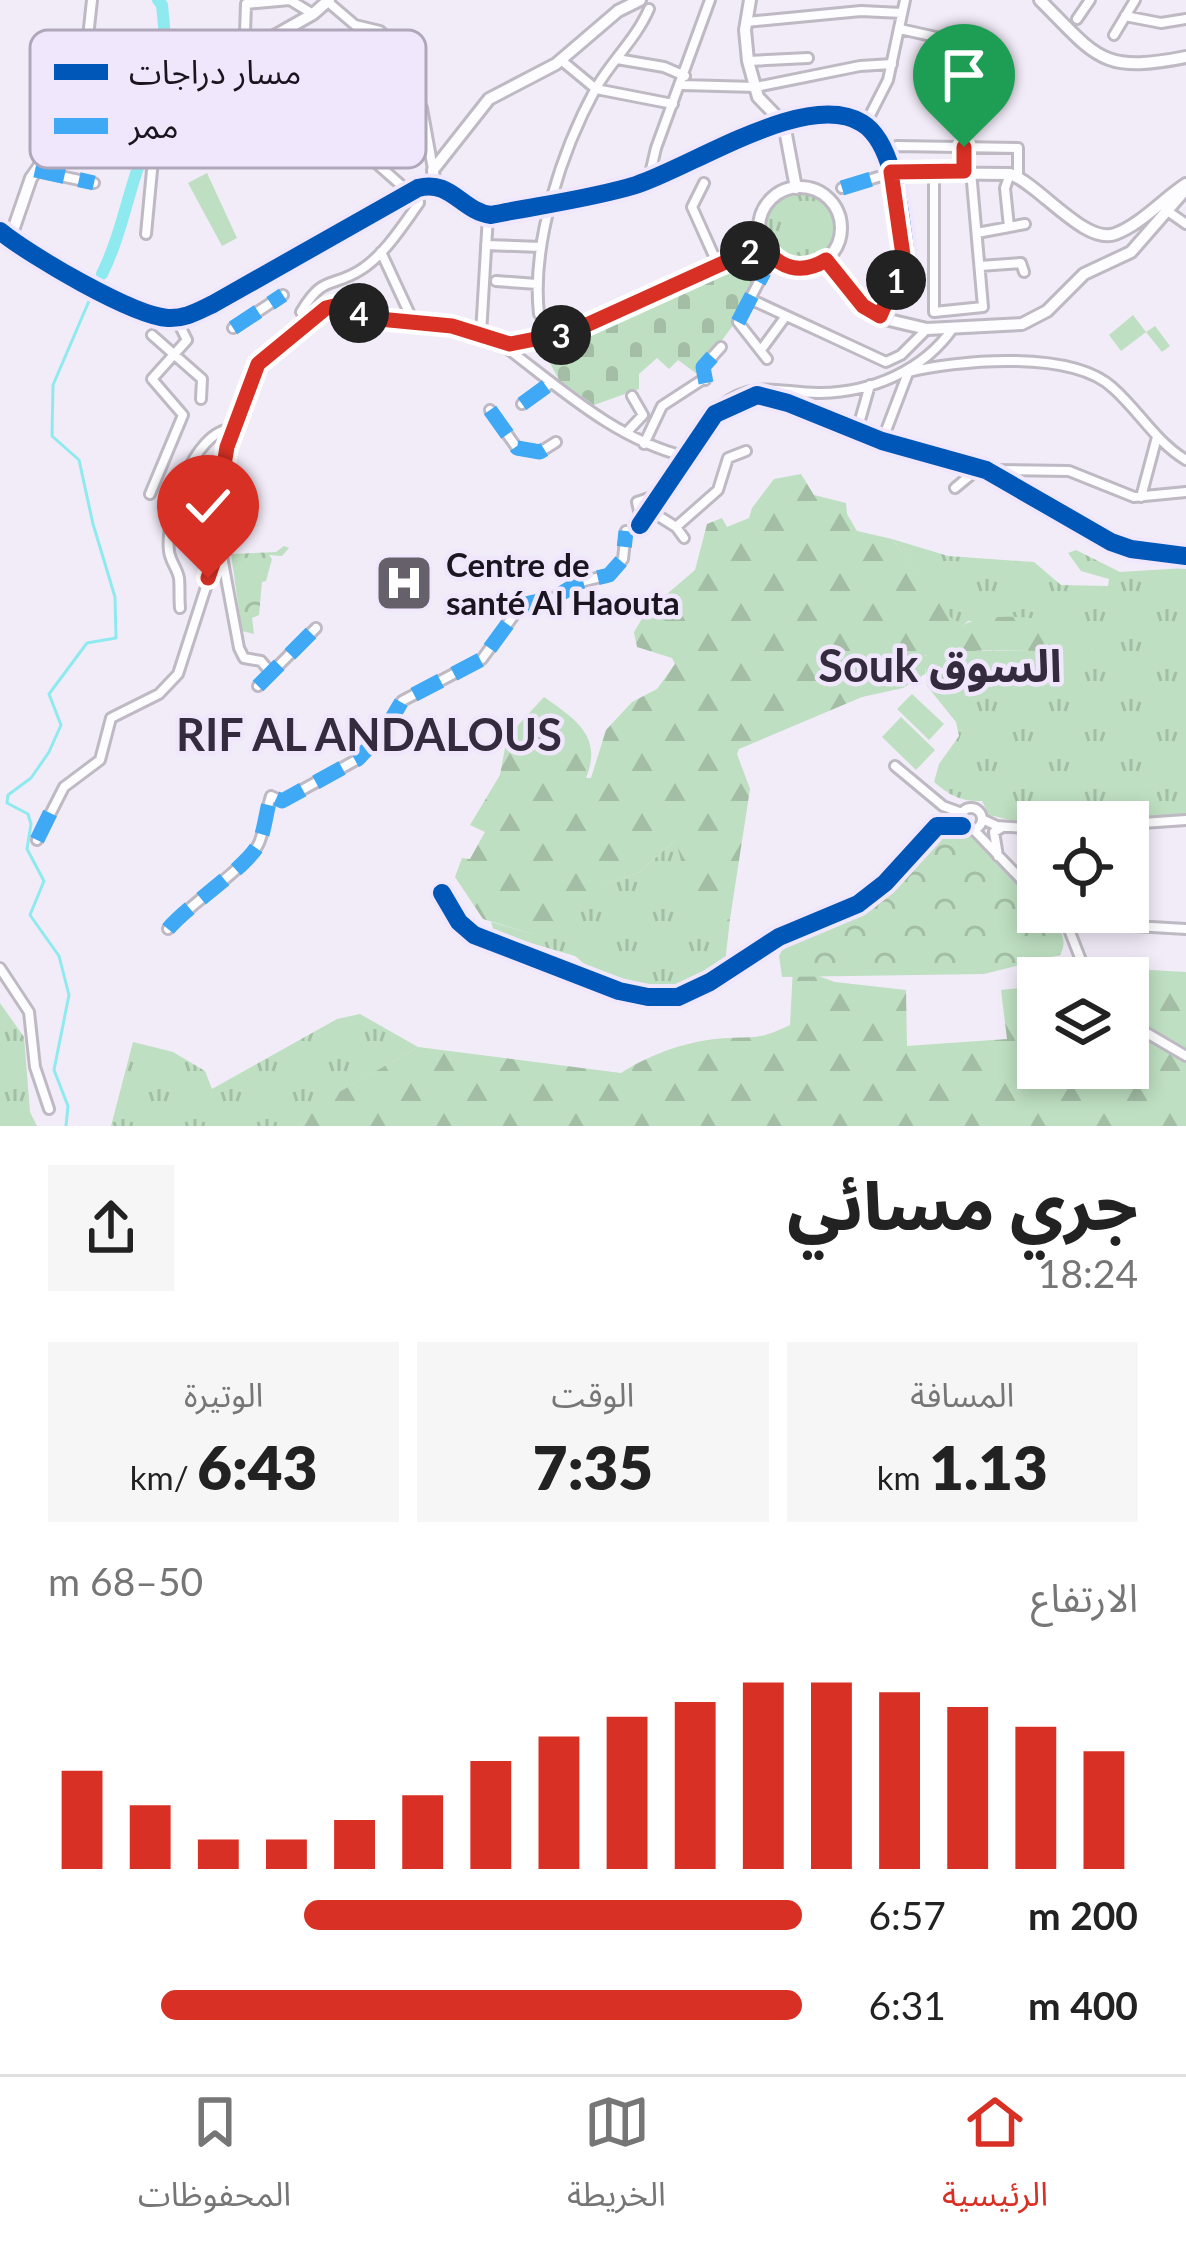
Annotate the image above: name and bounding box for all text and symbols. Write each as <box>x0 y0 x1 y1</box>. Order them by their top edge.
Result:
pin <box>913 24 1015 147</box>
legend <box>30 30 426 168</box>
icon: arrive <box>931 42 997 108</box>
text: مسار دراجات <box>129 51 301 92</box>
text: ممر <box>128 105 178 146</box>
pin: 2 <box>720 221 780 281</box>
text: 2 <box>740 231 760 271</box>
pin: 1 <box>866 250 926 310</box>
text: 1 <box>886 260 906 300</box>
pin: 4 <box>329 283 389 343</box>
text: 4 <box>349 293 369 333</box>
pin: 3 <box>531 305 591 365</box>
text: 3 <box>551 315 571 355</box>
pin <box>157 455 259 578</box>
icon: check <box>175 473 241 539</box>
place label: Centre de santé Al Haouta <box>446 544 680 622</box>
hospital icon: Centre de santé Al Haouta <box>373 552 435 614</box>
district label: Souk السوق <box>818 638 1062 692</box>
district label: RIF AL ANDALOUS <box>176 707 562 761</box>
map controls <box>1017 801 1149 1089</box>
button: locate <box>1017 801 1149 933</box>
button: layers <box>1017 957 1149 1089</box>
button: share <box>48 1165 174 1291</box>
text: جري مسائي <box>787 1165 1138 1244</box>
text: 18:24 <box>1038 1250 1138 1296</box>
text: الوتيرة <box>184 1374 263 1414</box>
text: الوقت <box>552 1374 634 1414</box>
text: المسافة <box>910 1374 1014 1414</box>
text: 6:43 <box>197 1431 317 1503</box>
text: 7:35 <box>533 1431 653 1503</box>
text: 1.13 <box>929 1431 1048 1503</box>
text: /km <box>130 1457 197 1497</box>
text: km <box>877 1457 929 1497</box>
text: 50–68 m <box>48 1558 203 1604</box>
text: الارتفاع <box>1031 1574 1138 1620</box>
text: 6:57 <box>868 1892 946 1938</box>
text: 200 m <box>1028 1892 1138 1938</box>
text: 6:31 <box>868 1982 946 2028</box>
text: 400 m <box>1028 1982 1138 2028</box>
tab: المحفوظات <box>138 2089 291 2230</box>
tab: الخريطة <box>567 2089 666 2230</box>
tab: الرئيسية <box>942 2089 1048 2230</box>

